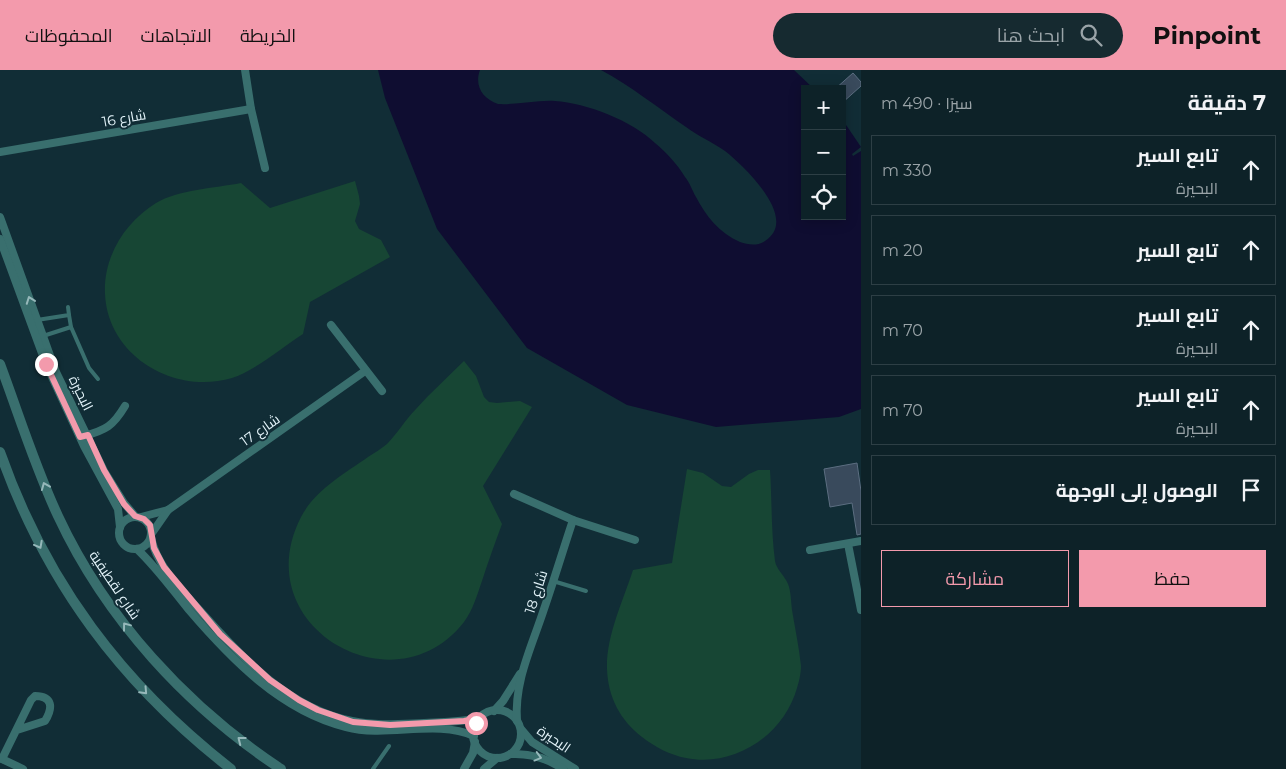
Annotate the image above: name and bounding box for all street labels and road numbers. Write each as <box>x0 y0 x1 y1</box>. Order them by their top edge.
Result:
street label: شارع 16 <box>101 105 147 131</box>
street label: البحيرة <box>65 373 97 413</box>
street label: شارع 17 <box>237 410 283 450</box>
street label: شارع لقطيفية <box>85 547 145 623</box>
street label: شارع 18 <box>521 568 551 616</box>
street label: البحيرة <box>534 721 574 757</box>

